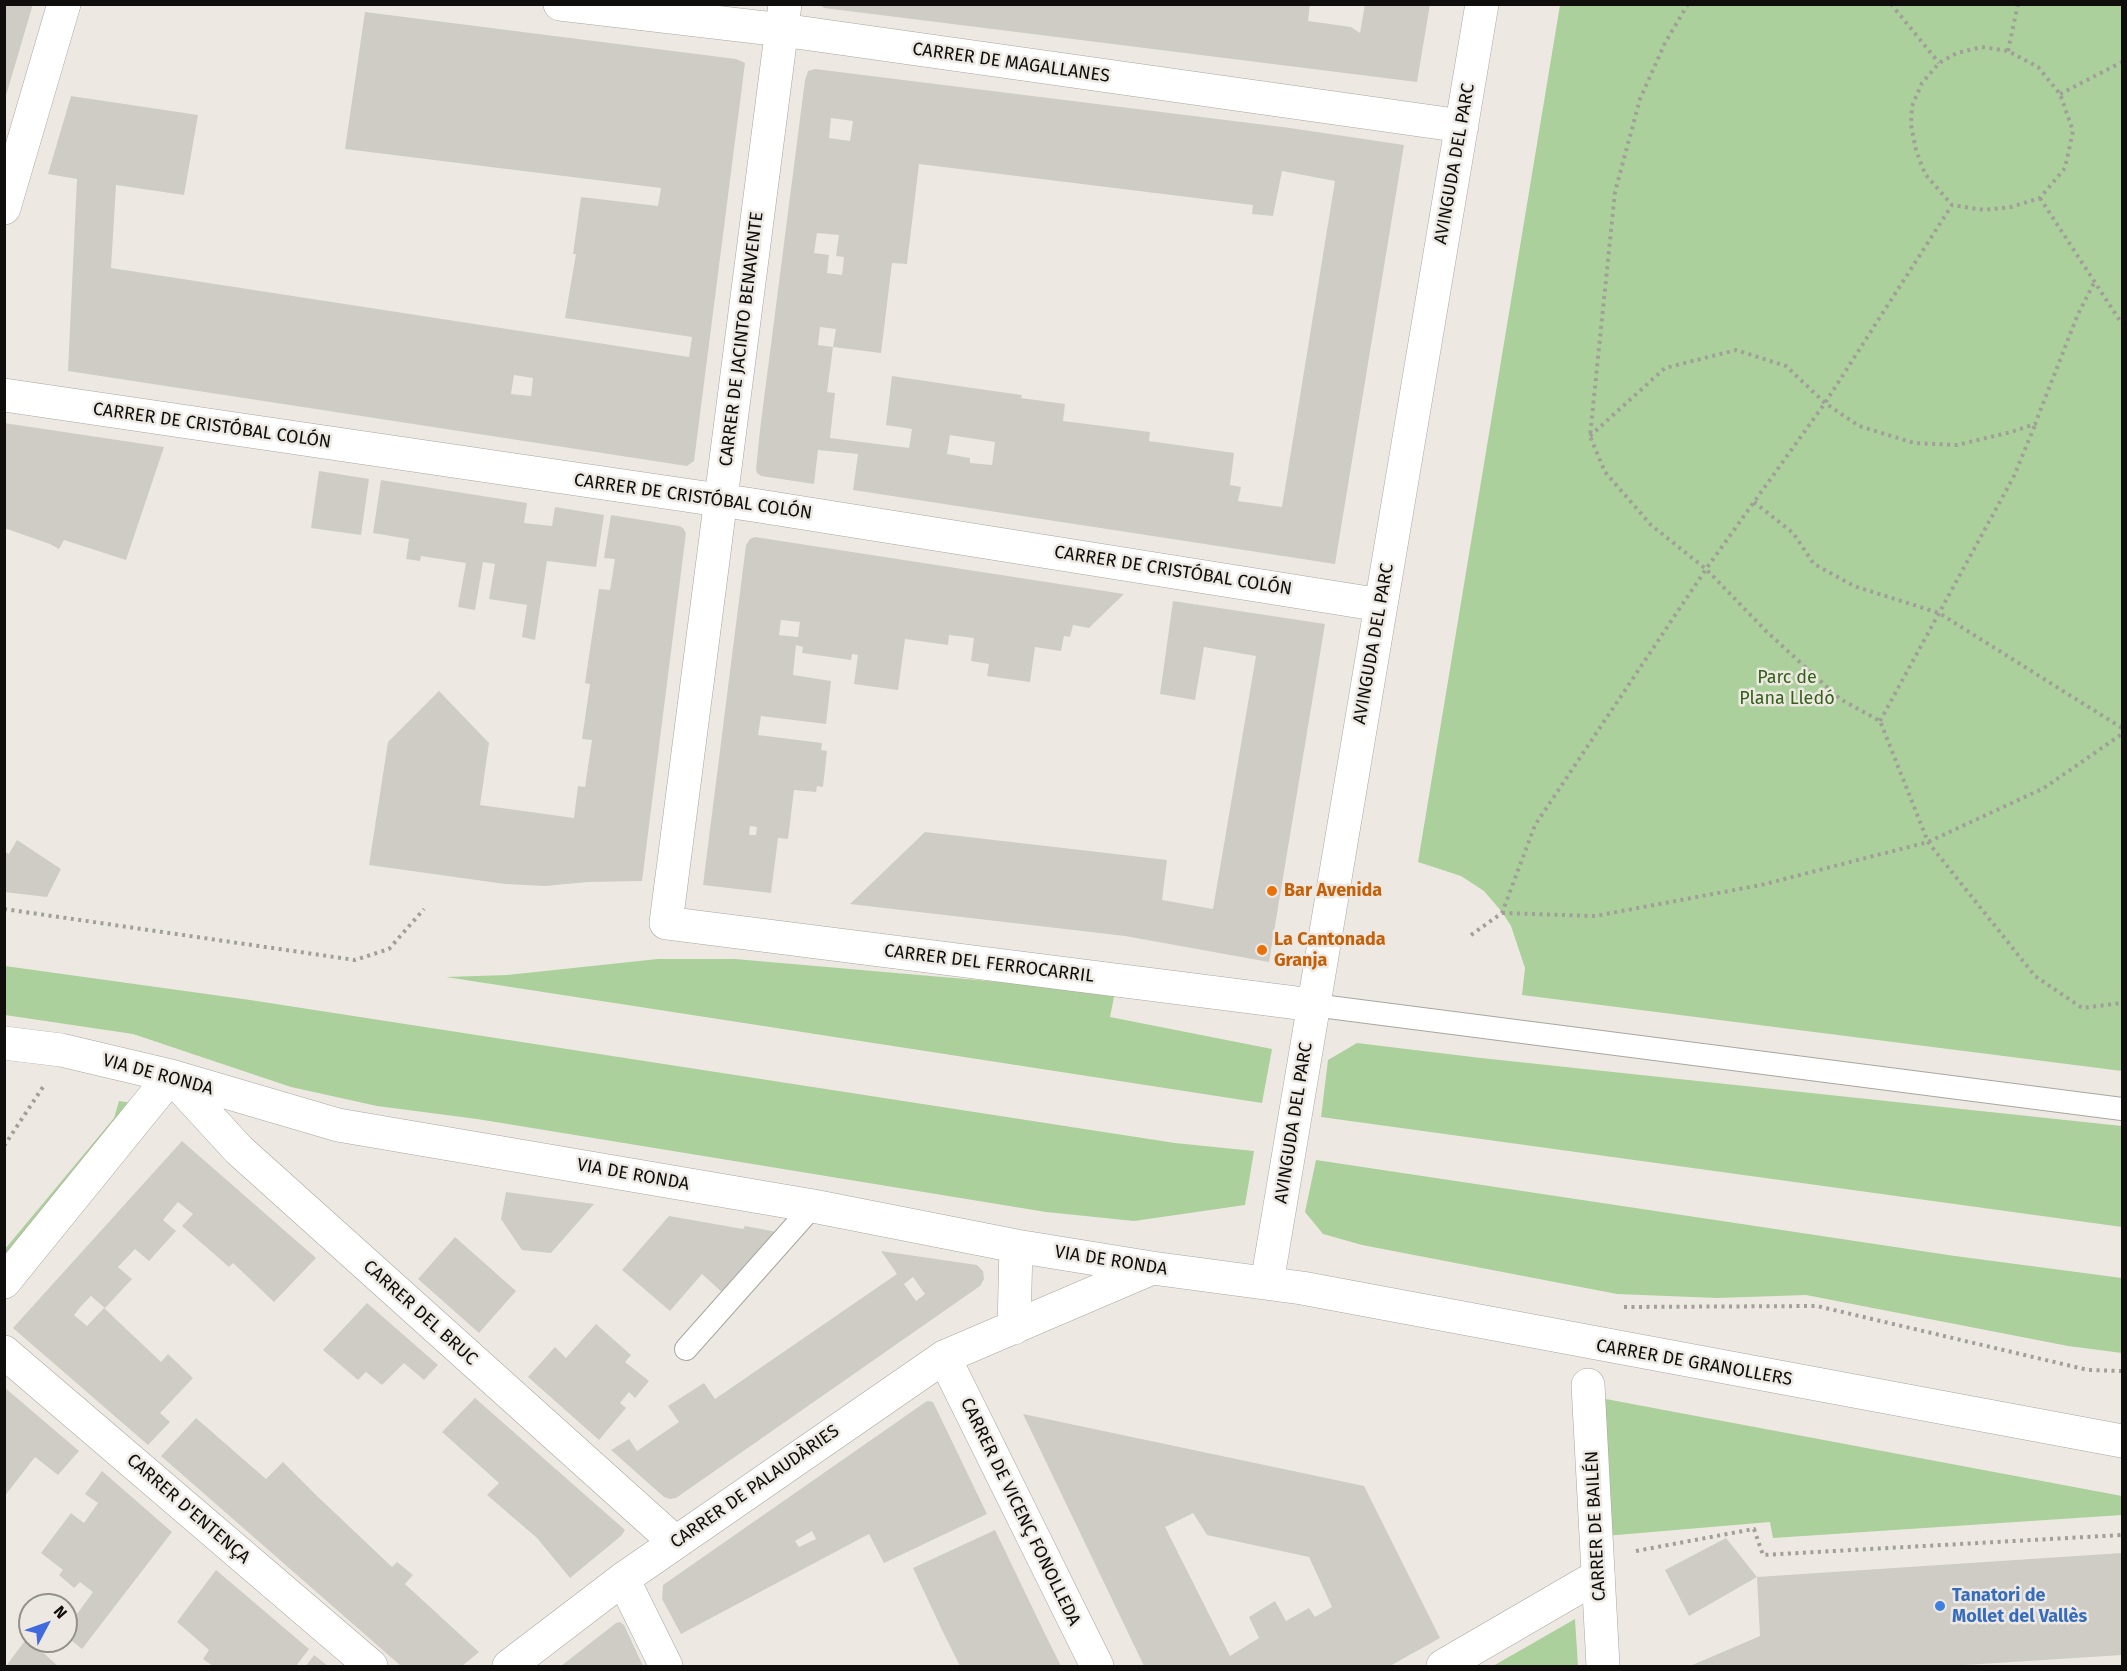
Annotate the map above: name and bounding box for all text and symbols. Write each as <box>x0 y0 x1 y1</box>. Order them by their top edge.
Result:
street label: CARRER DE MAGALLANES <box>911 38 1111 88</box>
street label: AVINGUDA DEL PARC <box>1430 82 1480 246</box>
street label: CARRER DE JACINTO BENAVENTE <box>716 210 768 468</box>
street label: CARRER DE CRISTÓBAL COLÓN <box>92 399 332 453</box>
street label: CARRER DE CRISTÓBAL COLÓN <box>573 470 813 524</box>
street label: CARRER DE CRISTÓBAL COLÓN <box>1053 542 1293 600</box>
street label: AVINGUDA DEL PARC <box>1349 562 1399 726</box>
park label: Parc de Plana Lledó <box>1739 667 1835 710</box>
place label: Bar Avenida <box>1284 880 1382 902</box>
marker: Bar Avenida <box>1265 884 1279 898</box>
place label: La Cantonada Granja <box>1274 929 1386 972</box>
street label: CARRER DEL FERROCARRIL <box>883 940 1095 988</box>
marker: La Cantonada Granja <box>1255 943 1269 957</box>
street label: AVINGUDA DEL PARC <box>1271 1041 1317 1205</box>
street label: VIA DE RONDA <box>100 1050 216 1100</box>
street label: VIA DE RONDA <box>575 1155 691 1195</box>
street label: VIA DE RONDA <box>1053 1241 1169 1281</box>
street label: CARRER DEL BRUC <box>358 1256 482 1370</box>
street label: CARRER DE GRANOLLERS <box>1594 1335 1794 1391</box>
street label: CARRER DE VICENÇ FONOLLEDA <box>955 1395 1085 1629</box>
street label: CARRER DE PALAUDÀRIES <box>666 1420 844 1554</box>
street label: CARRER D'ENTENÇA <box>122 1449 254 1569</box>
street label: CARRER DE BAILÉN <box>1581 1450 1611 1602</box>
place label: Tanatori de Mollet del Vallès <box>1952 1585 2087 1628</box>
north arrow <box>18 1593 78 1653</box>
marker: Tanatori de Mollet del Vallès <box>1933 1599 1947 1613</box>
text: N <box>50 1602 71 1622</box>

